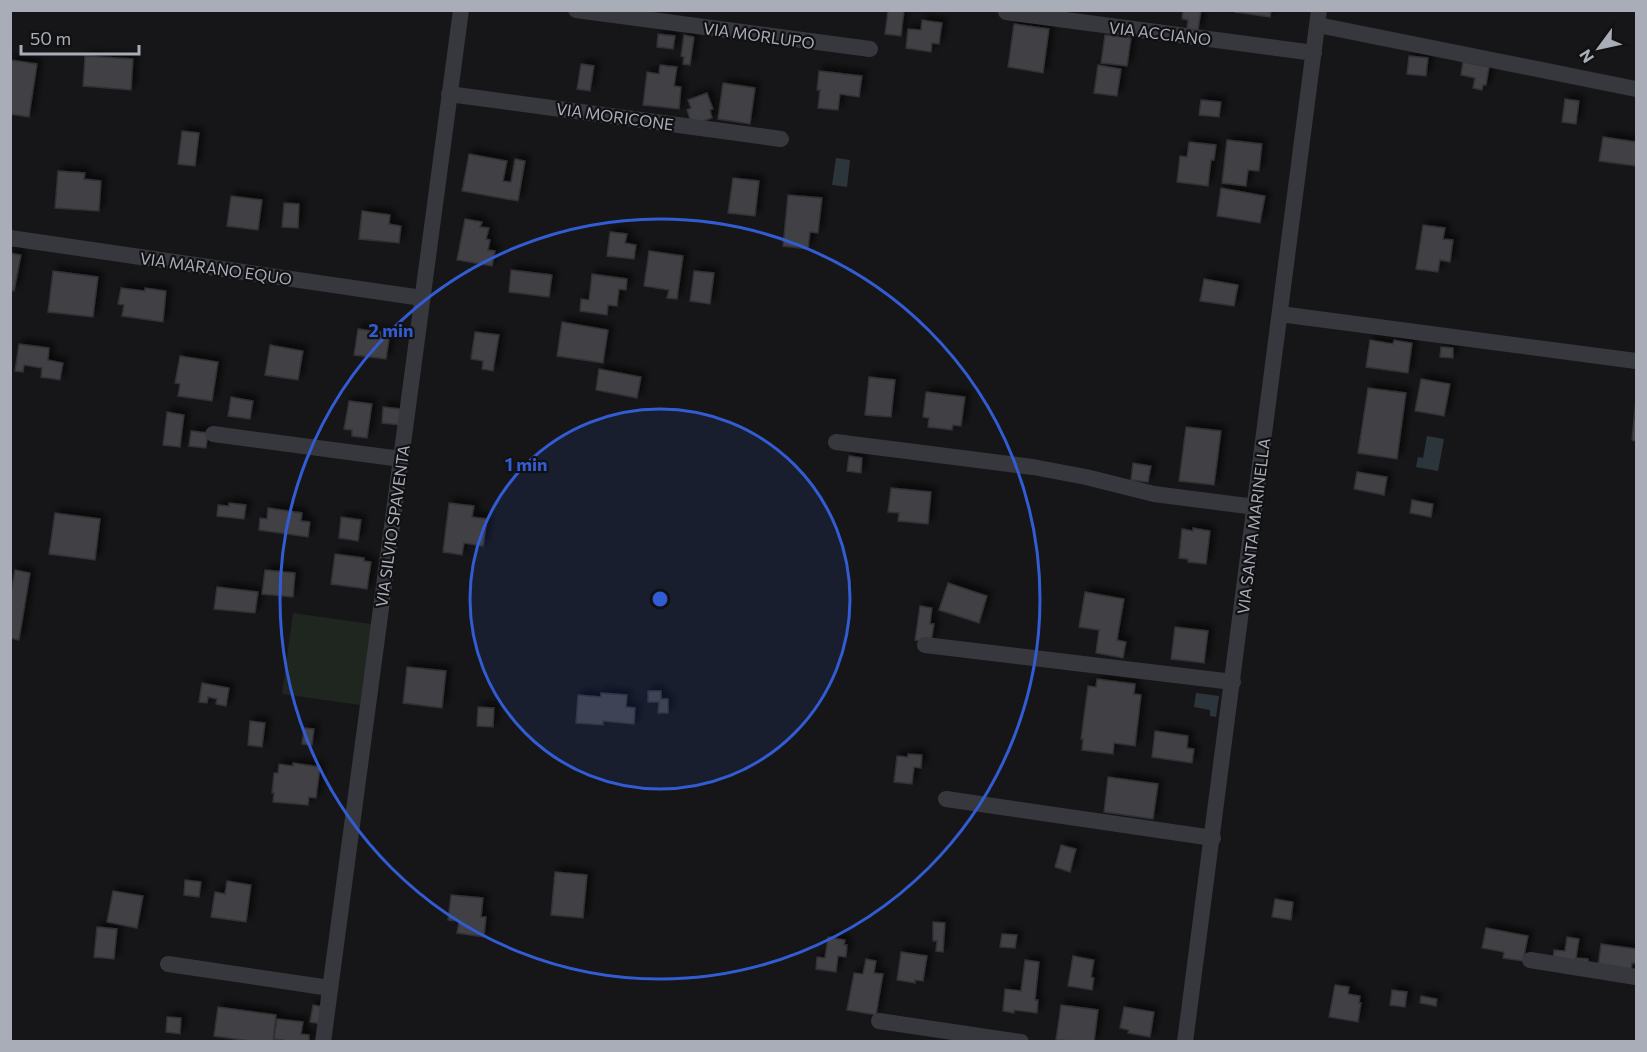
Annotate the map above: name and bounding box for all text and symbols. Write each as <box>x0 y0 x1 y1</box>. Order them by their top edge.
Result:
street label: VIA ACCIANO <box>1108 17 1212 49</box>
scale bar <box>21 18 140 56</box>
street label: VIA MORLUPO <box>702 18 816 52</box>
north arrow <box>1569 18 1629 78</box>
text: 50 m <box>30 27 71 49</box>
text: N <box>1575 46 1597 67</box>
street label: VIA MORICONE <box>555 98 675 134</box>
street label: VIA MARANO EQUO <box>139 248 293 288</box>
text: 2 min <box>369 319 413 341</box>
street label: VIA SANTA MARINELLA <box>1233 437 1273 615</box>
street label: VIA SILVIO SPAVENTA <box>371 444 413 608</box>
text: 1 min <box>505 453 547 475</box>
centre of rings <box>650 589 670 609</box>

